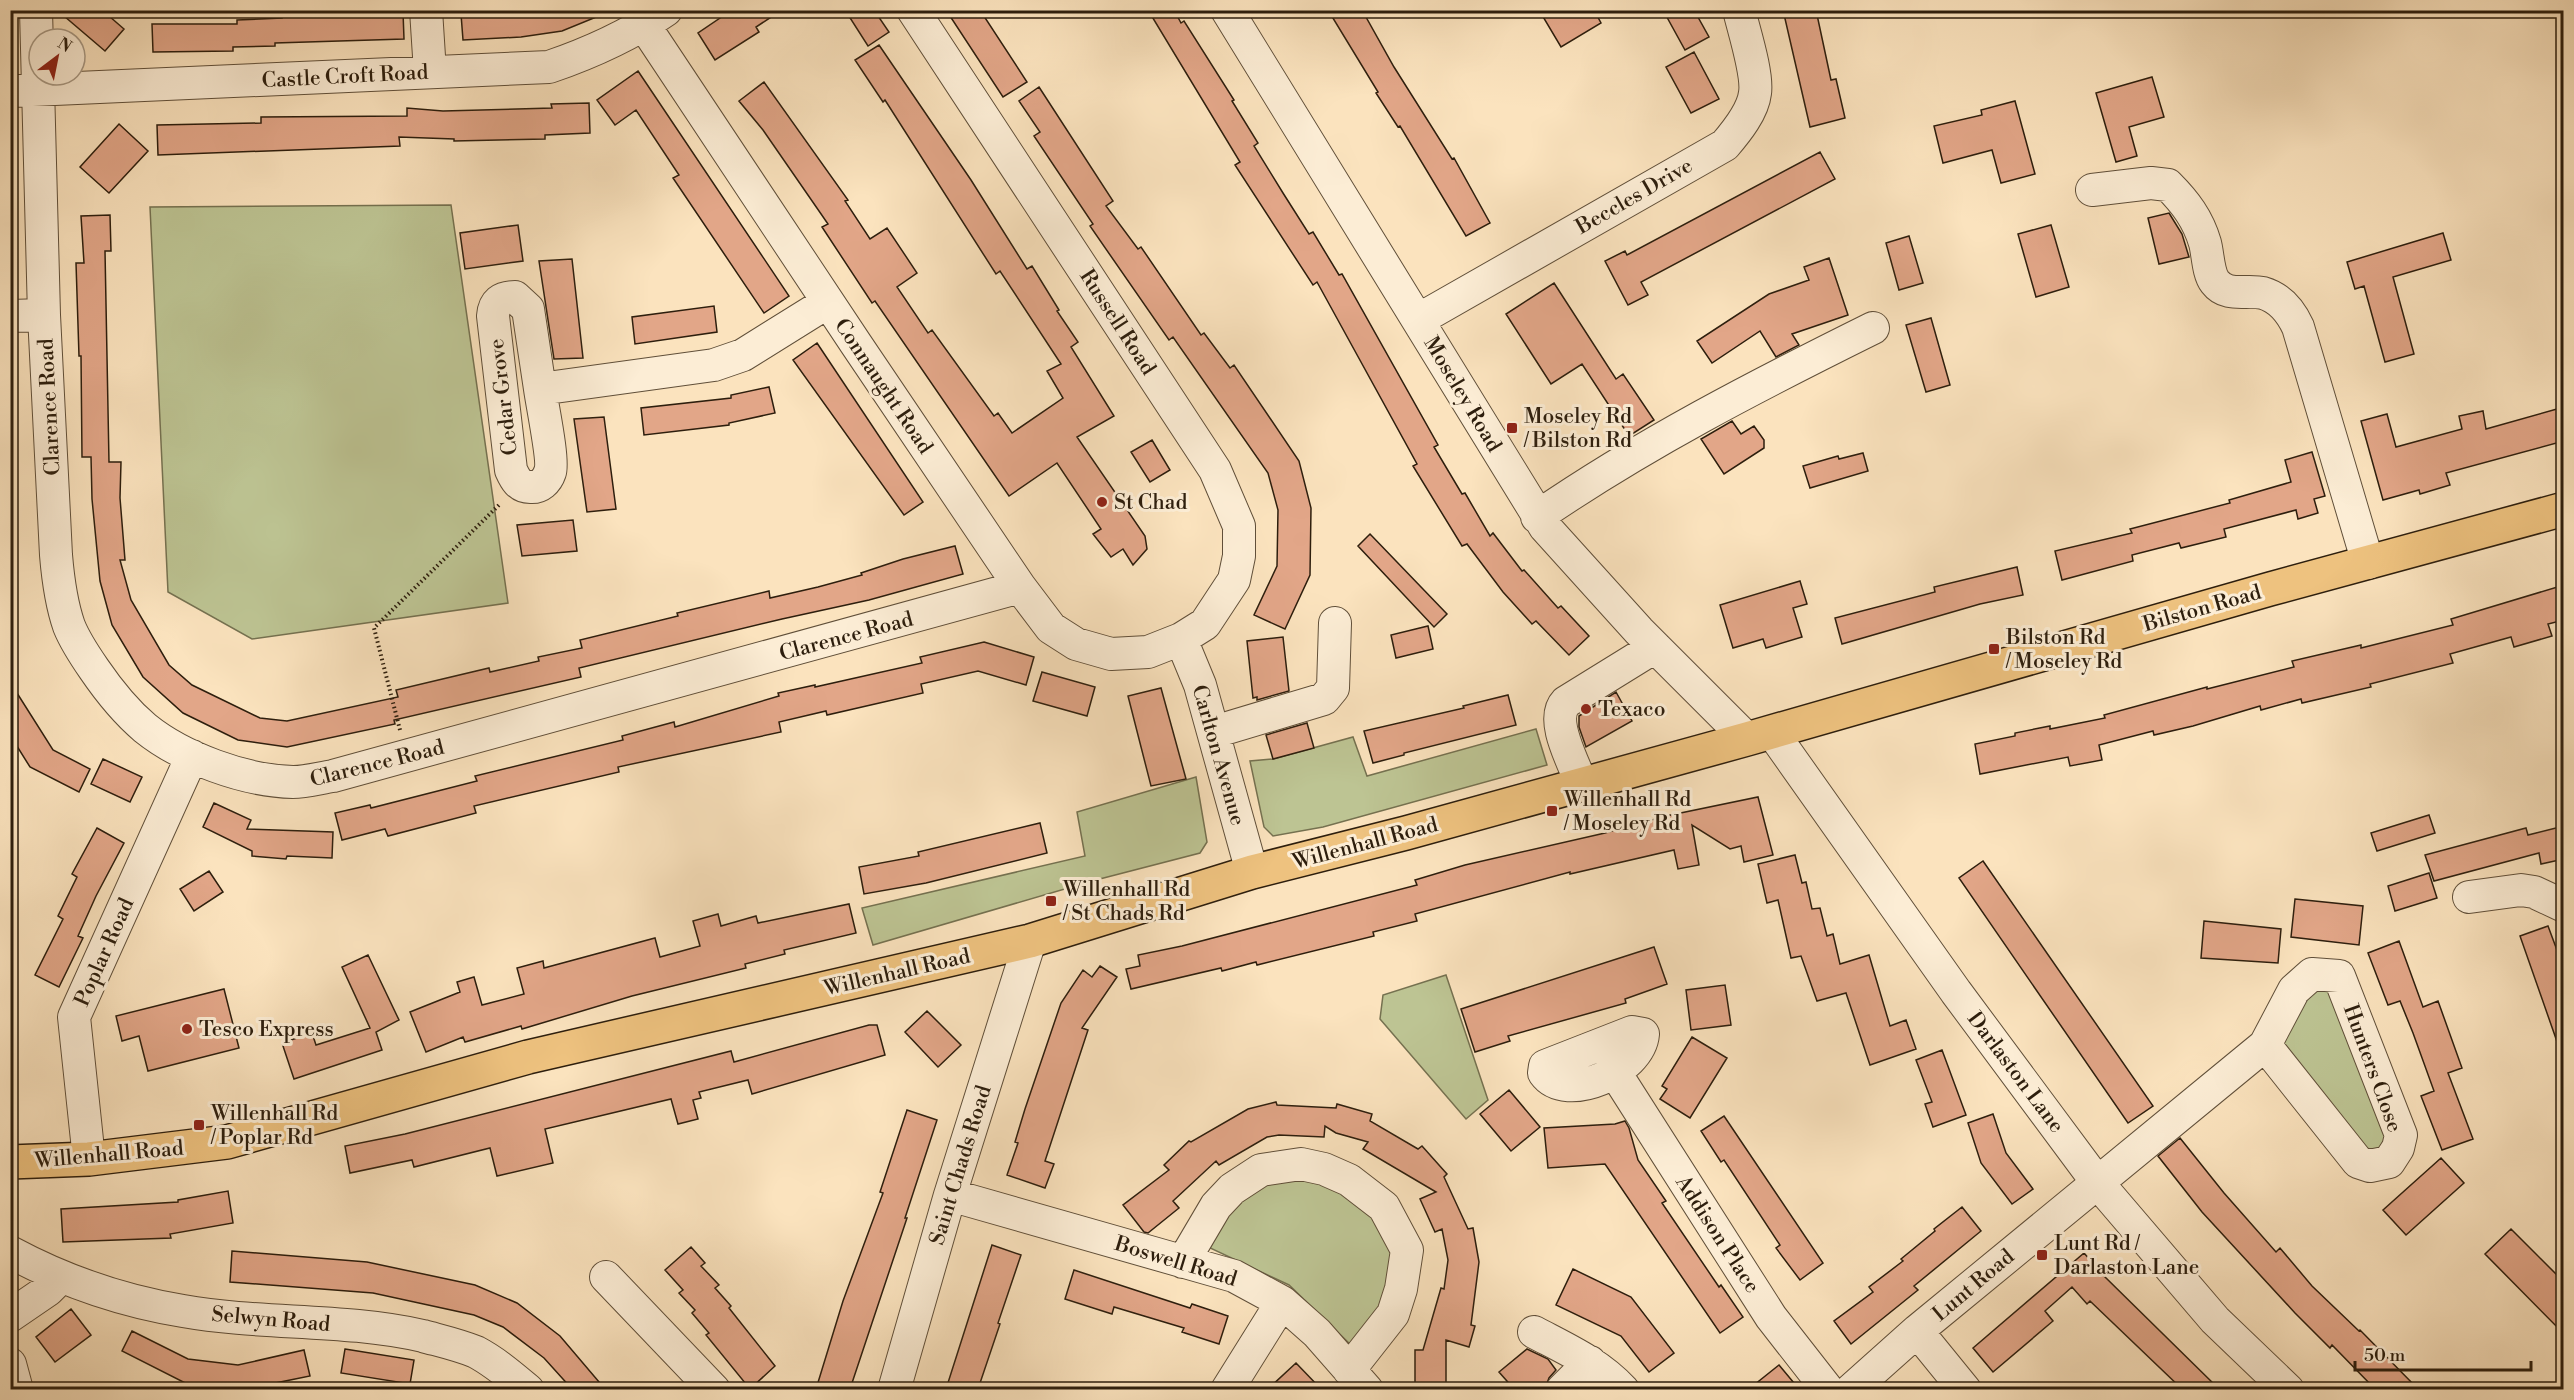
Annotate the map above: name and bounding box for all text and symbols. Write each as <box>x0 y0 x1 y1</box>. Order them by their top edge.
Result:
north arrow <box>27 27 87 87</box>
text: N <box>54 33 75 57</box>
street label: Castle Croft Road <box>261 60 429 94</box>
street label: Beccles Drive <box>1571 153 1697 241</box>
street label: Russell Road <box>1073 265 1161 380</box>
street label: Connaught Road <box>828 314 938 459</box>
street label: Moseley Road <box>1417 332 1507 457</box>
street label: Cedar Grove <box>484 337 524 457</box>
street label: Clarence Road <box>33 338 67 476</box>
place label: Moseley Rd / Bilston Rd <box>1523 404 1632 454</box>
marker: Moseley Rd / Bilston Rd <box>1505 421 1519 435</box>
place label: St Chad <box>1114 490 1187 516</box>
marker: St Chad <box>1095 495 1109 509</box>
street label: Bilston Road <box>2139 580 2264 639</box>
street label: Clarence Road <box>776 607 916 667</box>
place label: Bilston Rd / Moseley Rd <box>2005 625 2122 675</box>
marker: Bilston Rd / Moseley Rd <box>1987 642 2001 656</box>
street label: Carlton Avenue <box>1186 682 1251 829</box>
place label: Texaco <box>1598 697 1665 723</box>
marker: Texaco <box>1579 702 1593 716</box>
street label: Clarence Road <box>307 735 447 793</box>
place label: Willenhall Rd / Moseley Rd <box>1563 787 1691 837</box>
marker: Willenhall Rd / Moseley Rd <box>1545 804 1559 818</box>
street label: Willenhall Road <box>1289 812 1441 876</box>
place label: Willenhall Rd / St Chads Rd <box>1062 877 1190 927</box>
street label: Poplar Road <box>69 894 140 1011</box>
marker: Willenhall Rd / St Chads Rd <box>1044 894 1058 908</box>
street label: Willenhall Road <box>821 943 973 1003</box>
street label: Hunters Close <box>2337 1001 2407 1136</box>
street label: Darlaston Lane <box>1961 1007 2069 1138</box>
place label: Tesco Express <box>199 1017 334 1043</box>
marker: Tesco Express <box>180 1022 194 1036</box>
street label: Saint Chads Road <box>924 1082 998 1248</box>
place label: Willenhall Rd / Poplar Rd <box>210 1101 338 1151</box>
marker: Willenhall Rd / Poplar Rd <box>192 1118 206 1132</box>
street label: Willenhall Road <box>33 1136 185 1175</box>
street label: Addison Place <box>1669 1170 1765 1298</box>
street label: Boswell Road <box>1110 1231 1240 1293</box>
place label: Lunt Rd / Darlaston Lane <box>2054 1231 2199 1281</box>
street label: Lunt Road <box>1927 1244 2020 1327</box>
marker: Lunt Rd / Darlaston Lane <box>2035 1248 2049 1262</box>
street label: Selwyn Road <box>210 1302 331 1338</box>
scale bar <box>2355 1334 2530 1372</box>
text: 50 m <box>2364 1344 2406 1367</box>

